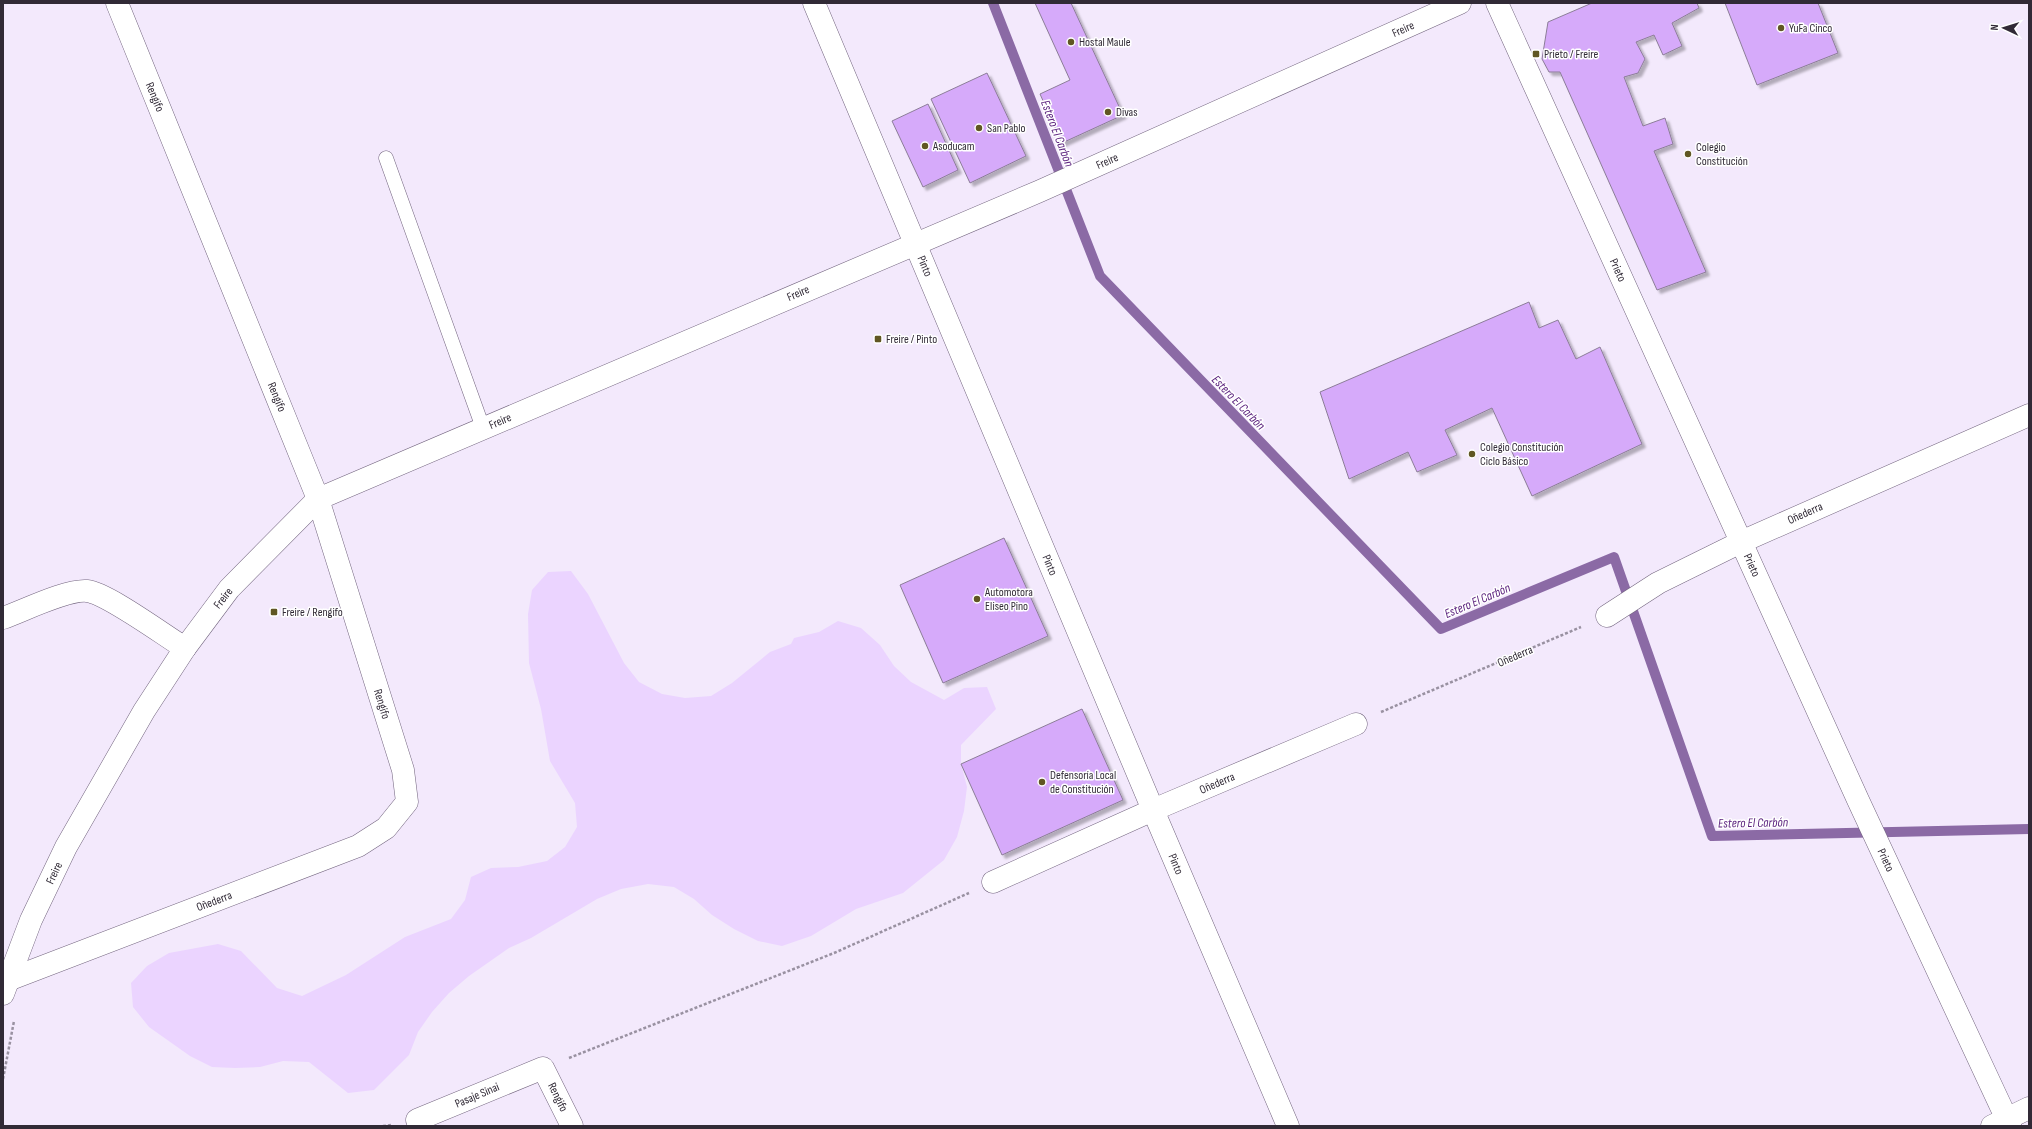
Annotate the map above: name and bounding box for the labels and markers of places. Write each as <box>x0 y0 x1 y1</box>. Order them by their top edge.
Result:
place label: YuFa Cinco <box>1789 21 1832 36</box>
marker: YuFa Cinco <box>1776 23 1786 33</box>
place label: Hostal Maule <box>1079 35 1131 50</box>
marker: Hostal Maule <box>1066 37 1076 47</box>
place label: Prieto / Freire <box>1544 47 1598 62</box>
marker: Prieto / Freire <box>1531 49 1541 59</box>
place label: Divas <box>1116 105 1138 120</box>
marker: Divas <box>1103 107 1113 117</box>
place label: San Pablo <box>987 121 1026 136</box>
marker: San Pablo <box>974 123 984 133</box>
place label: Asoducam <box>932 139 975 154</box>
place label: Colegio Constitución <box>1696 140 1748 169</box>
marker: Asoducam <box>920 141 930 151</box>
marker: Colegio Constitución <box>1683 149 1693 159</box>
place label: Freire / Pinto <box>886 332 937 347</box>
marker: Freire / Pinto <box>873 334 883 344</box>
place label: Colegio Constitución Ciclo Básico <box>1480 440 1564 469</box>
marker: Colegio Constitución Ciclo Básico <box>1467 449 1477 459</box>
place label: Automotora Eliseo Pino <box>984 585 1033 614</box>
marker: Automotora Eliseo Pino <box>972 594 982 604</box>
place label: Freire / Rengifo <box>282 605 343 620</box>
marker: Freire / Rengifo <box>269 607 279 617</box>
place label: Defensoría Local de Constitución <box>1050 768 1116 797</box>
marker: Defensoría Local de Constitución <box>1037 777 1047 787</box>

